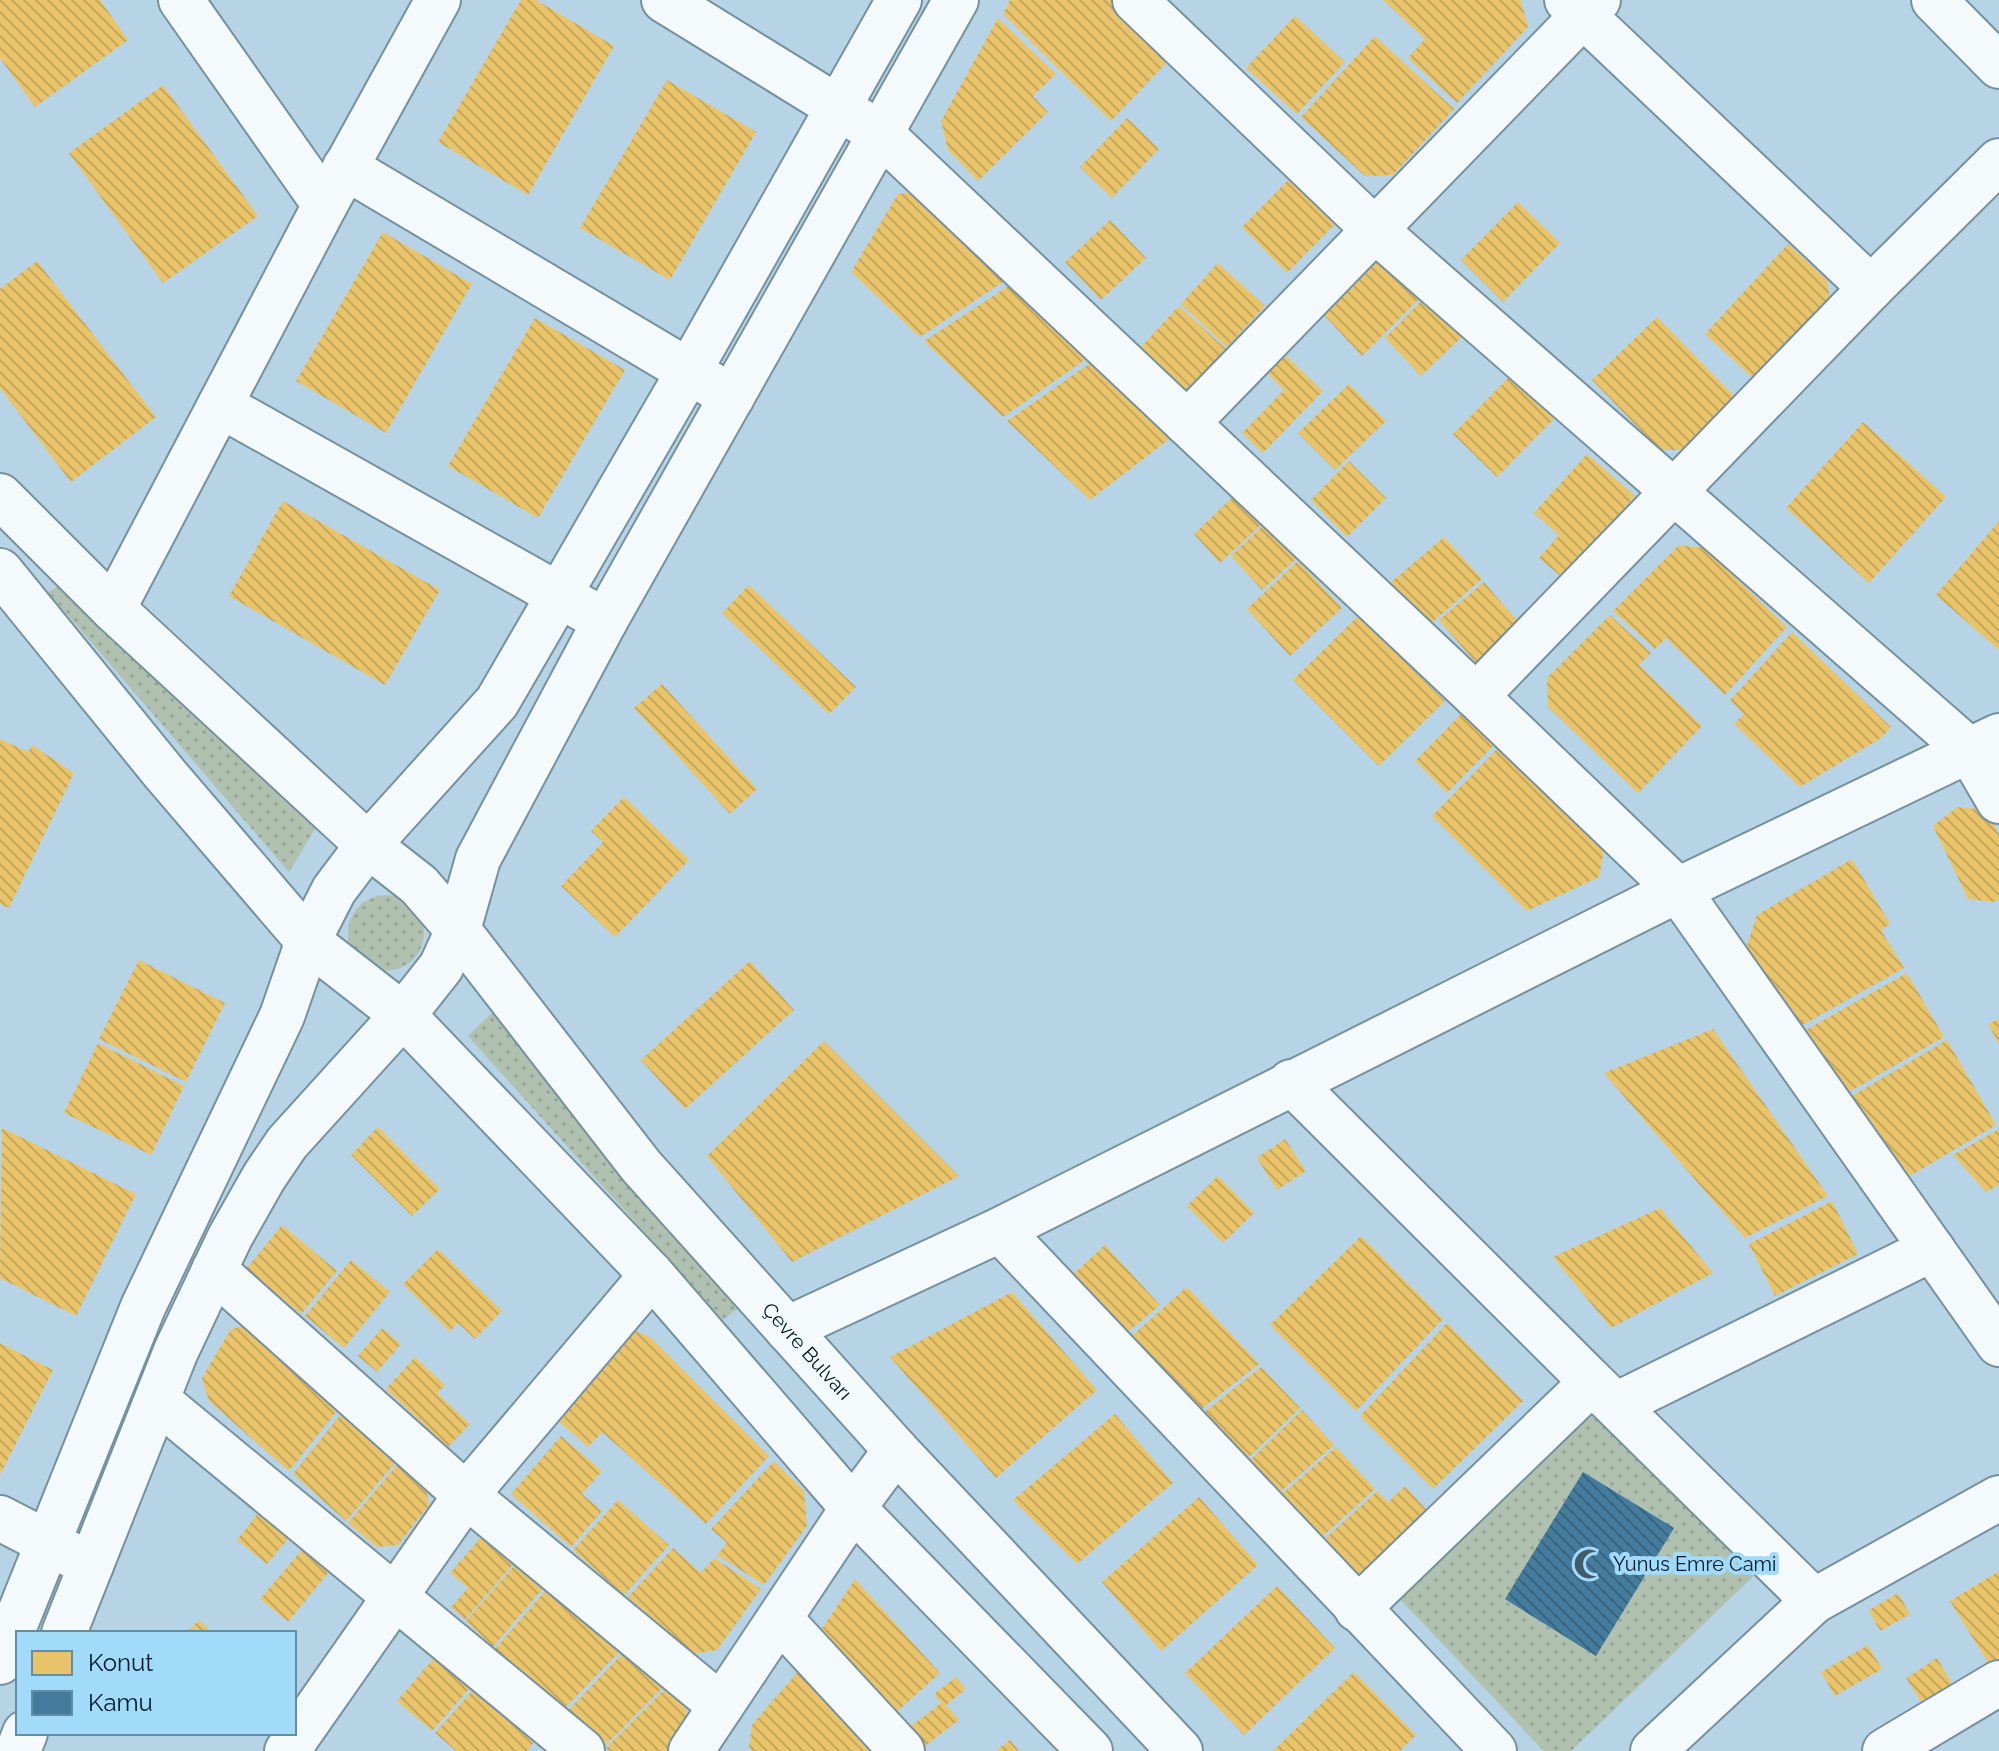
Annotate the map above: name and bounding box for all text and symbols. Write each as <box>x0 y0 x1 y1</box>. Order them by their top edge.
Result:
street label: Çevre Bulvarı <box>757 1298 857 1405</box>
mosque icon: Yunus Emre Cami <box>1572 1547 1606 1581</box>
place label: Yunus Emre Cami <box>1613 1552 1776 1576</box>
legend <box>16 1631 296 1735</box>
text: Konut <box>88 1648 153 1677</box>
text: Kamu <box>88 1688 153 1717</box>

